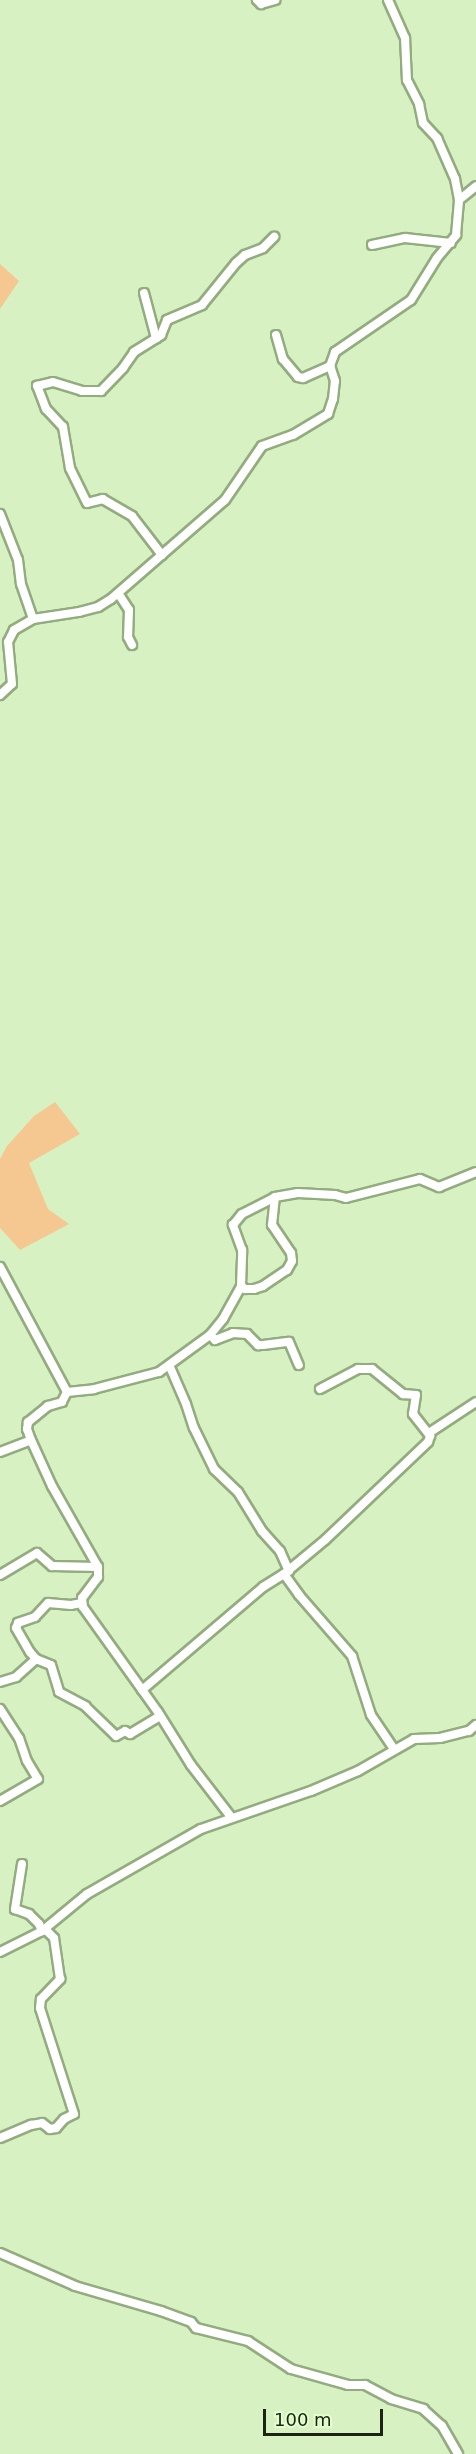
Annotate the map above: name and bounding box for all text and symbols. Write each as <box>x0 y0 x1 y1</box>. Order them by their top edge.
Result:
scale bar <box>266 2397 386 2435</box>
text: 100 m <box>274 2409 332 2430</box>

